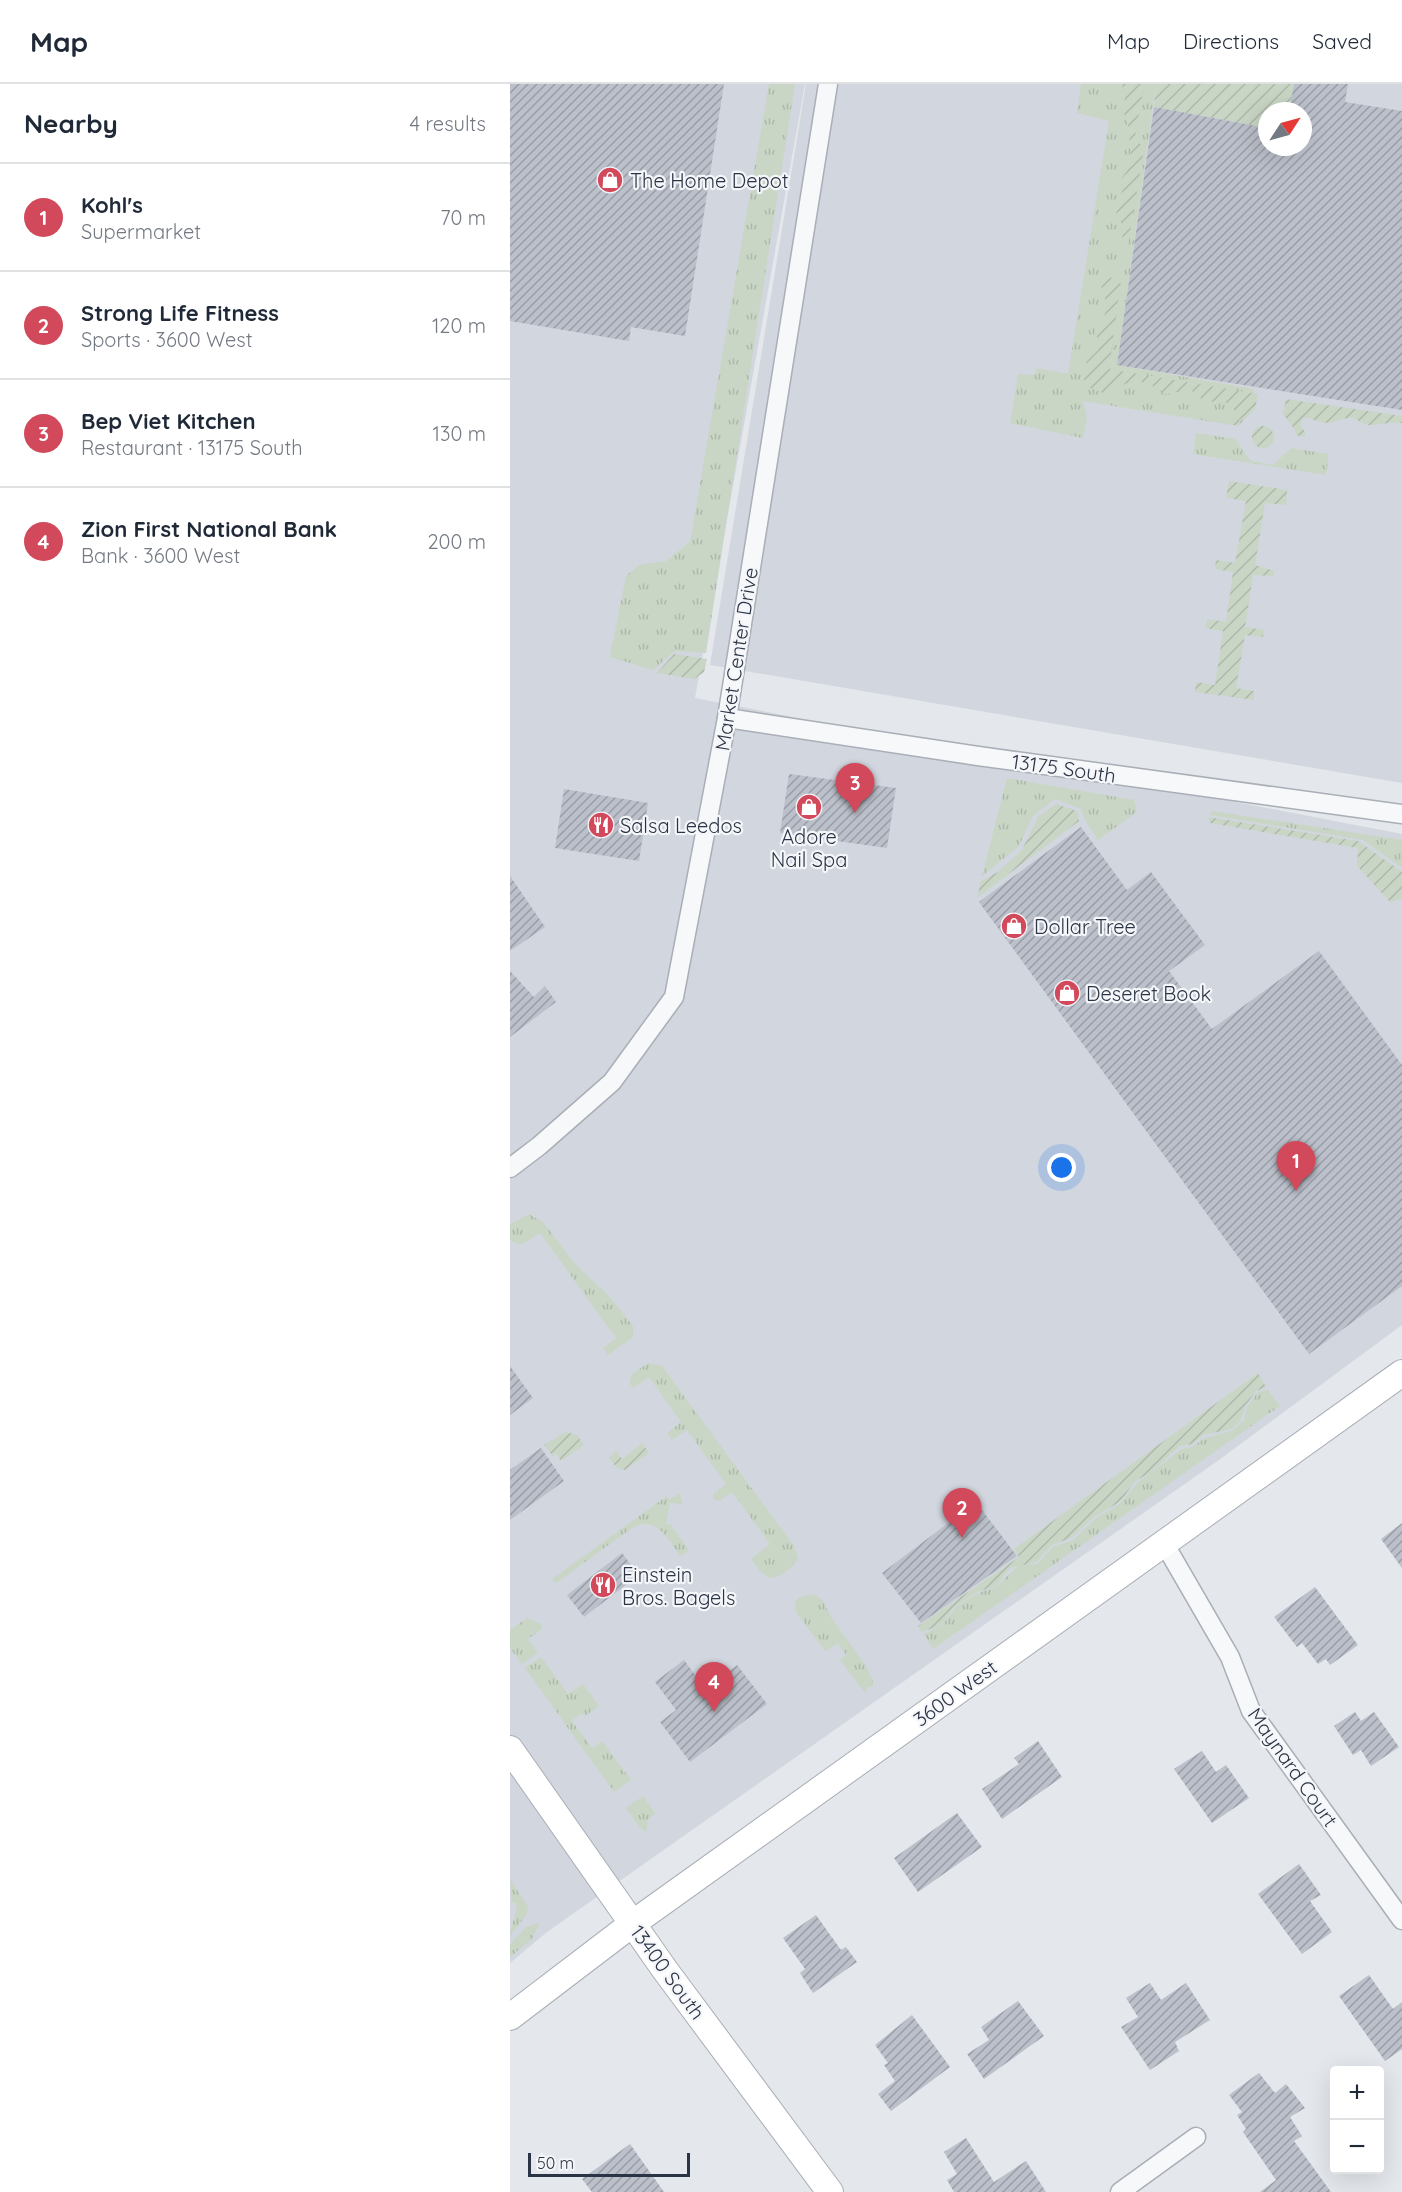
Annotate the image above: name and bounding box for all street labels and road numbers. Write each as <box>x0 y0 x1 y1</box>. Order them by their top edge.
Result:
street label: Market Center Drive <box>709 565 763 753</box>
street label: 13175 South <box>1010 748 1118 788</box>
street label: 3600 West <box>908 1654 1002 1732</box>
street label: Maynard Court <box>1243 1703 1343 1831</box>
street label: 13400 South <box>625 1920 711 2024</box>

